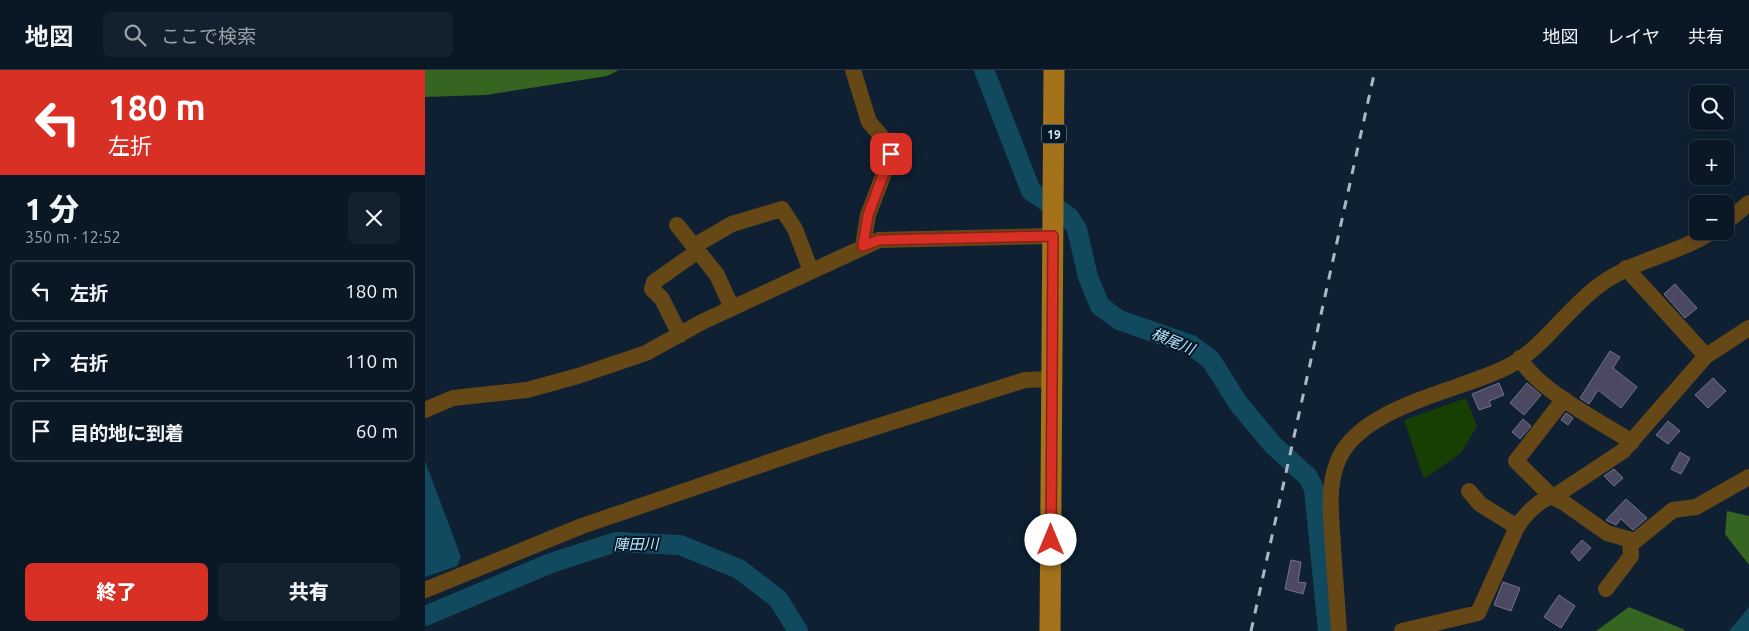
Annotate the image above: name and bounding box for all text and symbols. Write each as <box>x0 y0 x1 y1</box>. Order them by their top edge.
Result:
search box <box>103 12 453 57</box>
icon: search <box>121 21 149 49</box>
text: 地図 <box>25 23 73 50</box>
text: ここで検索 <box>161 25 256 47</box>
text: 地図 <box>1543 26 1579 46</box>
text: レイヤ <box>1607 26 1660 46</box>
text: 共有 <box>1688 26 1724 46</box>
map controls <box>1689 85 1734 240</box>
button: search <box>1689 85 1734 130</box>
text: 180 m <box>108 87 206 127</box>
icon: left <box>25 90 90 155</box>
road number: 19 <box>1041 124 1067 144</box>
text: 左折 <box>108 133 152 158</box>
pin <box>870 133 912 175</box>
icon: arrive <box>877 140 905 168</box>
button: + <box>1689 140 1734 185</box>
text: 1 分 <box>25 192 79 226</box>
button: close <box>348 192 400 244</box>
button: − <box>1689 195 1734 240</box>
text: 350 m · 12:52 <box>25 228 121 246</box>
icon: left <box>27 277 55 305</box>
text: 180 m <box>345 280 398 302</box>
text: 左折 <box>70 282 108 304</box>
water label: 横尾川 <box>1149 324 1199 358</box>
icon: right <box>27 347 55 375</box>
text: 110 m <box>345 350 398 372</box>
text: 右折 <box>70 352 108 374</box>
icon: arrive <box>27 417 55 445</box>
text: 60 m <box>356 420 398 442</box>
text: 目的地に到着 <box>70 422 184 444</box>
position arrow <box>1024 513 1076 565</box>
water label: 陣田川 <box>613 535 661 553</box>
button: 終了 <box>25 563 208 621</box>
button: 共有 <box>218 563 400 621</box>

